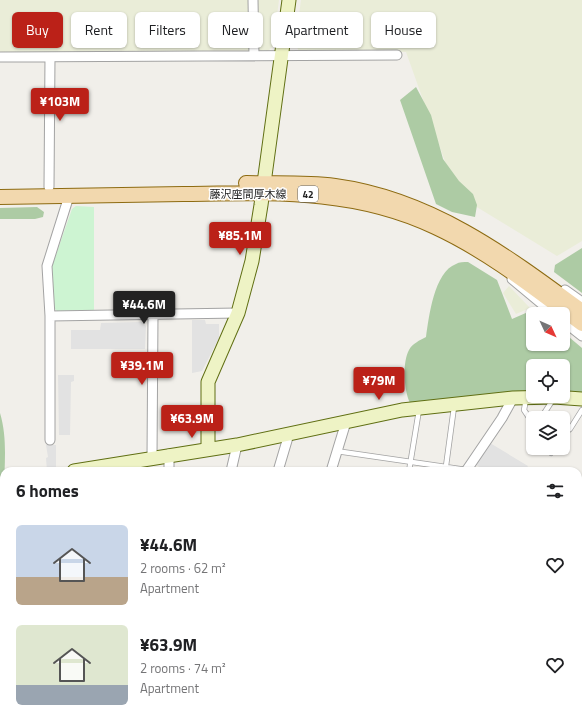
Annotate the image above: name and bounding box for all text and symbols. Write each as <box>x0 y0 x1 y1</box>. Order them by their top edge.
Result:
chip: Buy <box>12 12 63 48</box>
chip: Rent <box>71 12 127 48</box>
chip: Filters <box>135 12 200 48</box>
chip: New <box>208 12 263 48</box>
chip: Apartment <box>271 12 363 48</box>
chip: House <box>371 12 436 48</box>
pin: ¥103M <box>32 88 88 122</box>
text: ¥103M <box>40 91 80 111</box>
street label: 藤沢座間厚木線 <box>210 186 287 202</box>
road number: 42 <box>298 186 318 202</box>
pin: ¥85.1M <box>207 222 273 256</box>
text: ¥85.1M <box>218 225 262 245</box>
pin: ¥44.6M <box>111 291 177 325</box>
text: ¥44.6M <box>122 294 166 314</box>
north arrow <box>526 307 570 351</box>
map controls <box>526 307 570 455</box>
pin: ¥39.1M <box>109 352 175 386</box>
text: ¥39.1M <box>120 355 164 375</box>
button: locate <box>526 359 570 403</box>
pin: ¥79M <box>355 367 403 401</box>
text: ¥79M <box>363 370 396 390</box>
pin: ¥63.9M <box>159 405 225 439</box>
text: ¥63.9M <box>170 408 214 428</box>
button: layers <box>526 411 570 455</box>
text: 6 homes <box>16 478 79 504</box>
icon: filters <box>544 480 566 502</box>
text: ¥44.6M <box>140 532 197 558</box>
icon: home <box>48 541 96 589</box>
icon: heart <box>544 554 566 576</box>
text: 2 rooms · 62 m² <box>140 558 226 578</box>
text: Apartment <box>140 578 199 598</box>
text: ¥63.9M <box>140 632 197 658</box>
icon: home <box>48 641 96 689</box>
icon: heart <box>544 654 566 676</box>
text: 2 rooms · 74 m² <box>140 658 226 678</box>
text: Apartment <box>140 678 199 698</box>

